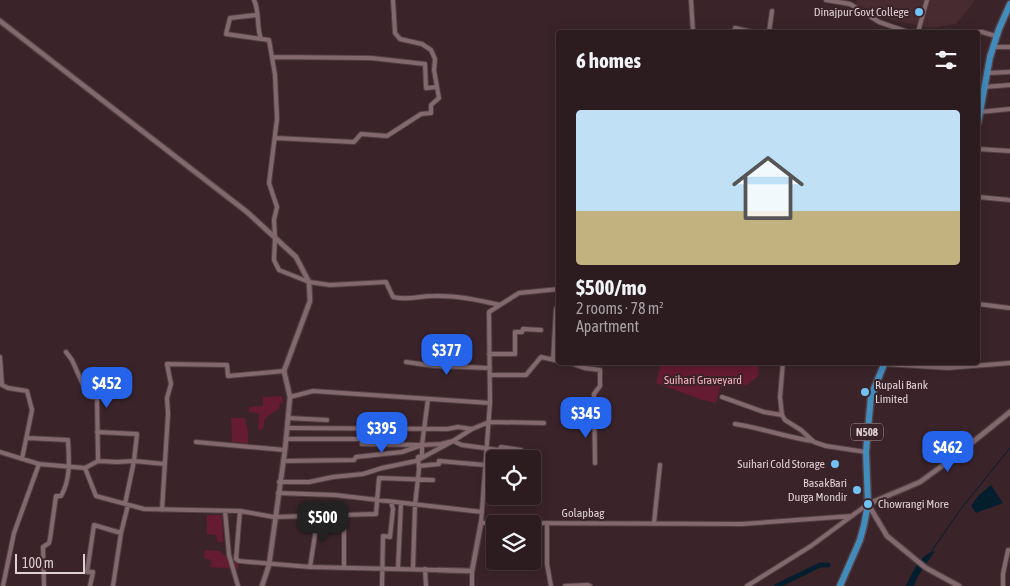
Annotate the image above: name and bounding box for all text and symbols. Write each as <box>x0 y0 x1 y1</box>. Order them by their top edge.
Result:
place label: Dinajpur Govt College <box>814 5 909 19</box>
marker: Dinajpur Govt College <box>913 6 925 18</box>
icon: filters <box>932 46 960 74</box>
text: 6 homes <box>576 48 641 72</box>
icon: home <box>723 143 813 233</box>
text: $500/mo <box>576 275 647 299</box>
text: 2 rooms · 78 m² <box>576 299 664 317</box>
text: Apartment <box>576 317 639 335</box>
pin: $377 <box>417 334 477 376</box>
text: $377 <box>432 341 462 359</box>
pin: $452 <box>77 366 137 409</box>
park label: Suihari Graveyard <box>664 373 742 387</box>
text: $452 <box>92 374 122 392</box>
place label: Rupali Bank Limited <box>875 378 929 406</box>
marker: Rupali Bank Limited <box>859 386 871 398</box>
pin: $345 <box>556 396 616 439</box>
text: $345 <box>571 404 601 422</box>
pin: $395 <box>352 412 412 454</box>
text: $395 <box>367 419 397 437</box>
road number: N508 <box>851 424 883 441</box>
pin: $462 <box>918 430 978 473</box>
text: $462 <box>933 438 963 456</box>
map controls <box>486 450 541 570</box>
button: locate <box>486 450 541 505</box>
place label: Suihari Cold Storage <box>737 457 825 471</box>
marker: Suihari Cold Storage <box>829 458 841 470</box>
place label: BasakBari Durga Mondir <box>788 476 847 504</box>
marker: BasakBari Durga Mondir <box>851 484 863 496</box>
place label: Chowrangi More <box>878 497 949 511</box>
marker: Chowrangi More <box>862 498 874 510</box>
pin: $500 <box>293 500 353 543</box>
street label: Golapbag <box>562 506 605 520</box>
text: $500 <box>308 508 338 526</box>
button: layers <box>486 515 541 570</box>
scale bar <box>15 551 85 574</box>
text: 100 m <box>22 555 54 571</box>

